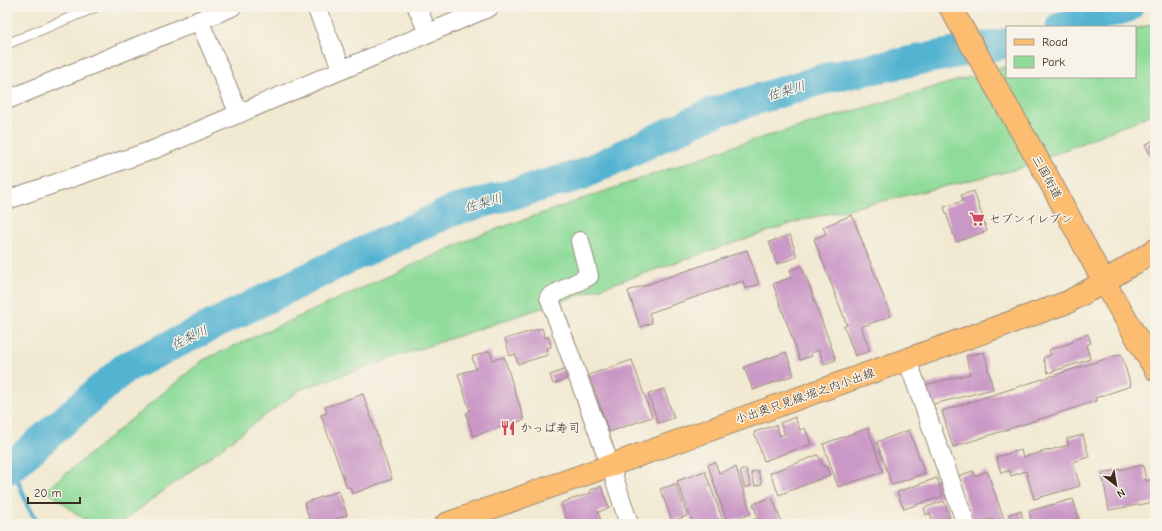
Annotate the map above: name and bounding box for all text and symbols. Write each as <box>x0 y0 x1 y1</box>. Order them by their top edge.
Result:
legend <box>1006 26 1136 78</box>
text: Road <box>1042 35 1068 49</box>
text: Park <box>1042 55 1065 69</box>
water label: 佐梨川 <box>765 78 807 103</box>
street label: 三国街道 <box>1029 153 1065 201</box>
water label: 佐梨川 <box>462 190 504 215</box>
supermarket icon: セブンイレブン <box>968 210 986 228</box>
place label: セブンイレブン <box>989 212 1073 226</box>
water label: 佐梨川 <box>168 322 210 353</box>
street label: 小出奥只見線;堀之内小出線 <box>734 366 876 426</box>
restaurant icon: かっぱ寿司 <box>499 419 517 437</box>
place label: かっぱ寿司 <box>520 421 580 435</box>
north arrow <box>1096 465 1136 505</box>
scale bar <box>28 479 80 505</box>
text: 20 m <box>34 486 62 500</box>
text: N <box>1114 486 1127 501</box>

